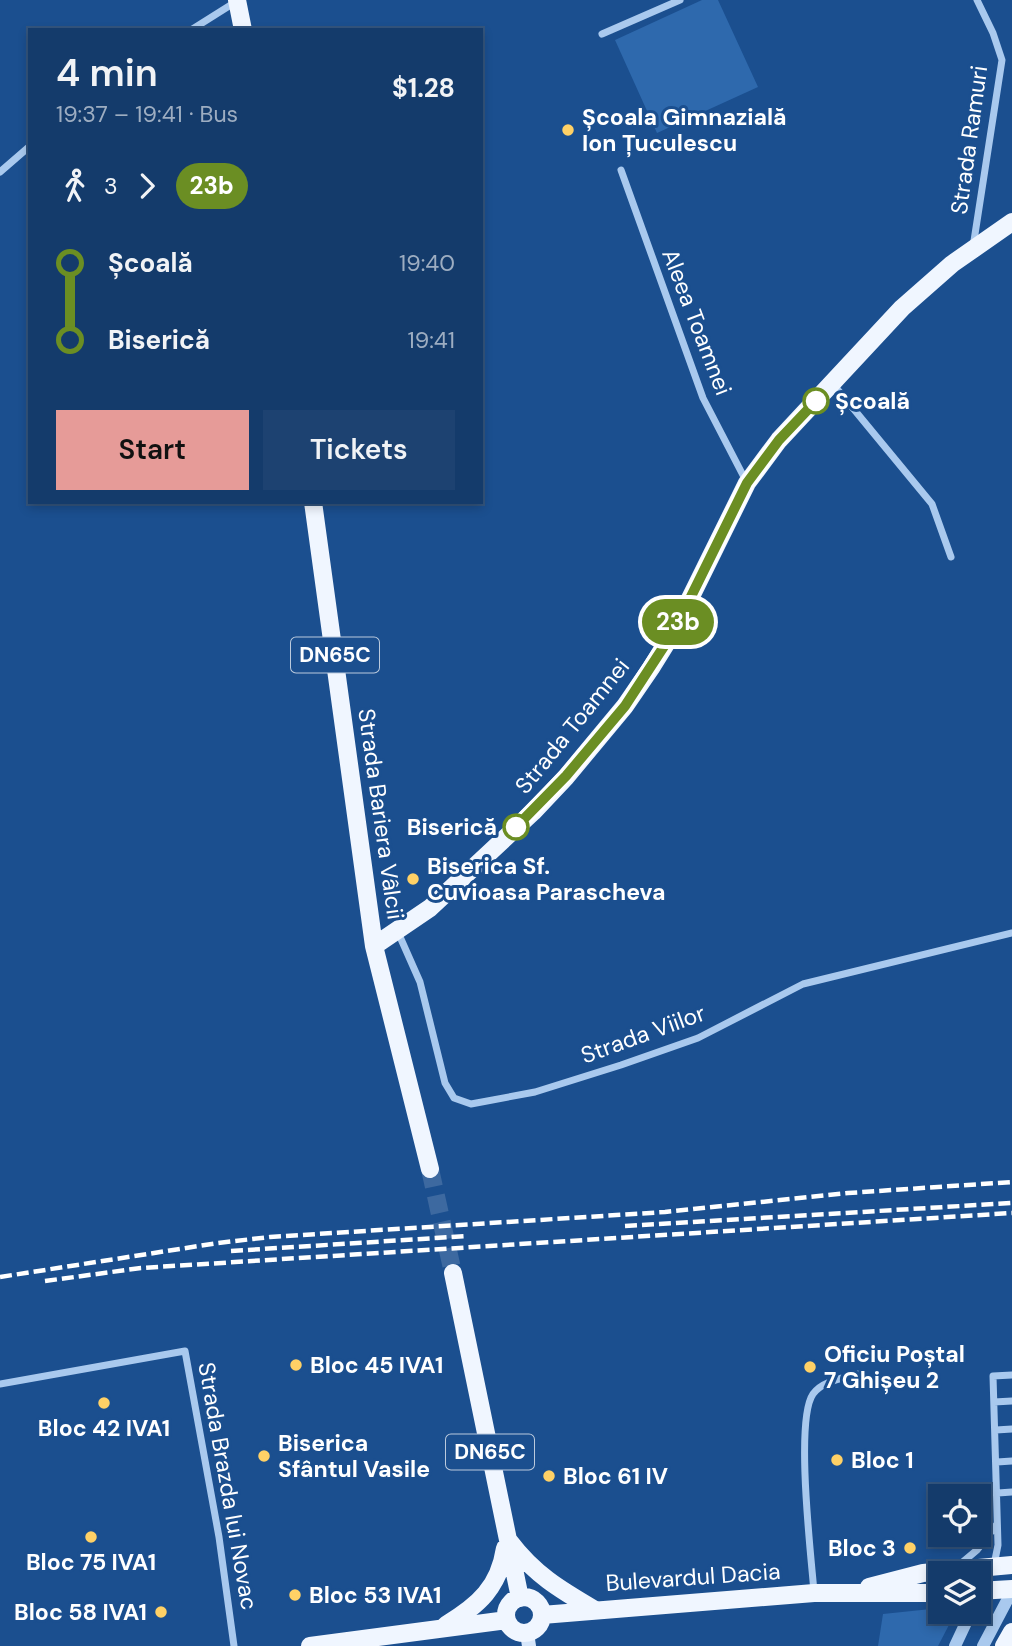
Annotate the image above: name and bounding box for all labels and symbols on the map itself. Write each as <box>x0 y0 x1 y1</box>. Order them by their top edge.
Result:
street label: Strada Ramuri <box>944 64 994 216</box>
place label: Școala Gimnazială Ion Țuculescu <box>582 102 787 158</box>
marker: Școala Gimnazială Ion Țuculescu <box>560 122 576 138</box>
street label: Aleea Toamnei <box>655 245 739 399</box>
place label: Școală <box>835 386 910 416</box>
marker: Școală <box>803 388 829 414</box>
line badge: 23b <box>638 599 718 645</box>
road number: DN65C <box>291 638 379 672</box>
street label: Strada Toamnei <box>508 652 636 800</box>
street label: Strada Bariera Vâlcii <box>351 706 411 922</box>
place label: Biserică <box>407 812 497 842</box>
marker: Biserică <box>503 814 529 840</box>
place label: Biserica Sf. Cuvioasa Parascheva <box>427 851 665 907</box>
marker: Biserica Sf. Cuvioasa Parascheva <box>405 871 421 887</box>
street label: Strada Viilor <box>577 998 709 1070</box>
place label: Oficiu Poștal 7 Ghișeu 2 <box>824 1339 965 1395</box>
place label: Bloc 45 IVA1 <box>310 1350 443 1380</box>
marker: Bloc 45 IVA1 <box>288 1357 304 1373</box>
marker: Oficiu Poștal 7 Ghișeu 2 <box>802 1359 818 1375</box>
street label: Strada Brazda lui Novac <box>191 1360 265 1612</box>
marker: Bloc 42 IVA1 <box>96 1395 112 1411</box>
place label: Bloc 42 IVA1 <box>38 1413 170 1443</box>
place label: Biserica Sfântul Vasile <box>278 1428 430 1484</box>
road number: DN65C <box>446 1434 534 1470</box>
place label: Bloc 1 <box>851 1445 914 1475</box>
marker: Biserica Sfântul Vasile <box>256 1448 272 1464</box>
marker: Bloc 1 <box>829 1452 845 1468</box>
place label: Bloc 61 IV <box>563 1461 668 1491</box>
marker: Bloc 61 IV <box>541 1468 557 1484</box>
marker: Bloc 75 IVA1 <box>83 1529 99 1545</box>
place label: Bloc 3 <box>828 1533 896 1563</box>
marker: Bloc 3 <box>902 1540 918 1556</box>
place label: Bloc 75 IVA1 <box>26 1547 156 1577</box>
street label: Bulevardul Dacia <box>605 1556 781 1598</box>
place label: Bloc 53 IVA1 <box>309 1580 441 1610</box>
marker: Bloc 53 IVA1 <box>287 1587 303 1603</box>
place label: Bloc 58 IVA1 <box>14 1597 147 1627</box>
marker: Bloc 58 IVA1 <box>153 1604 169 1620</box>

